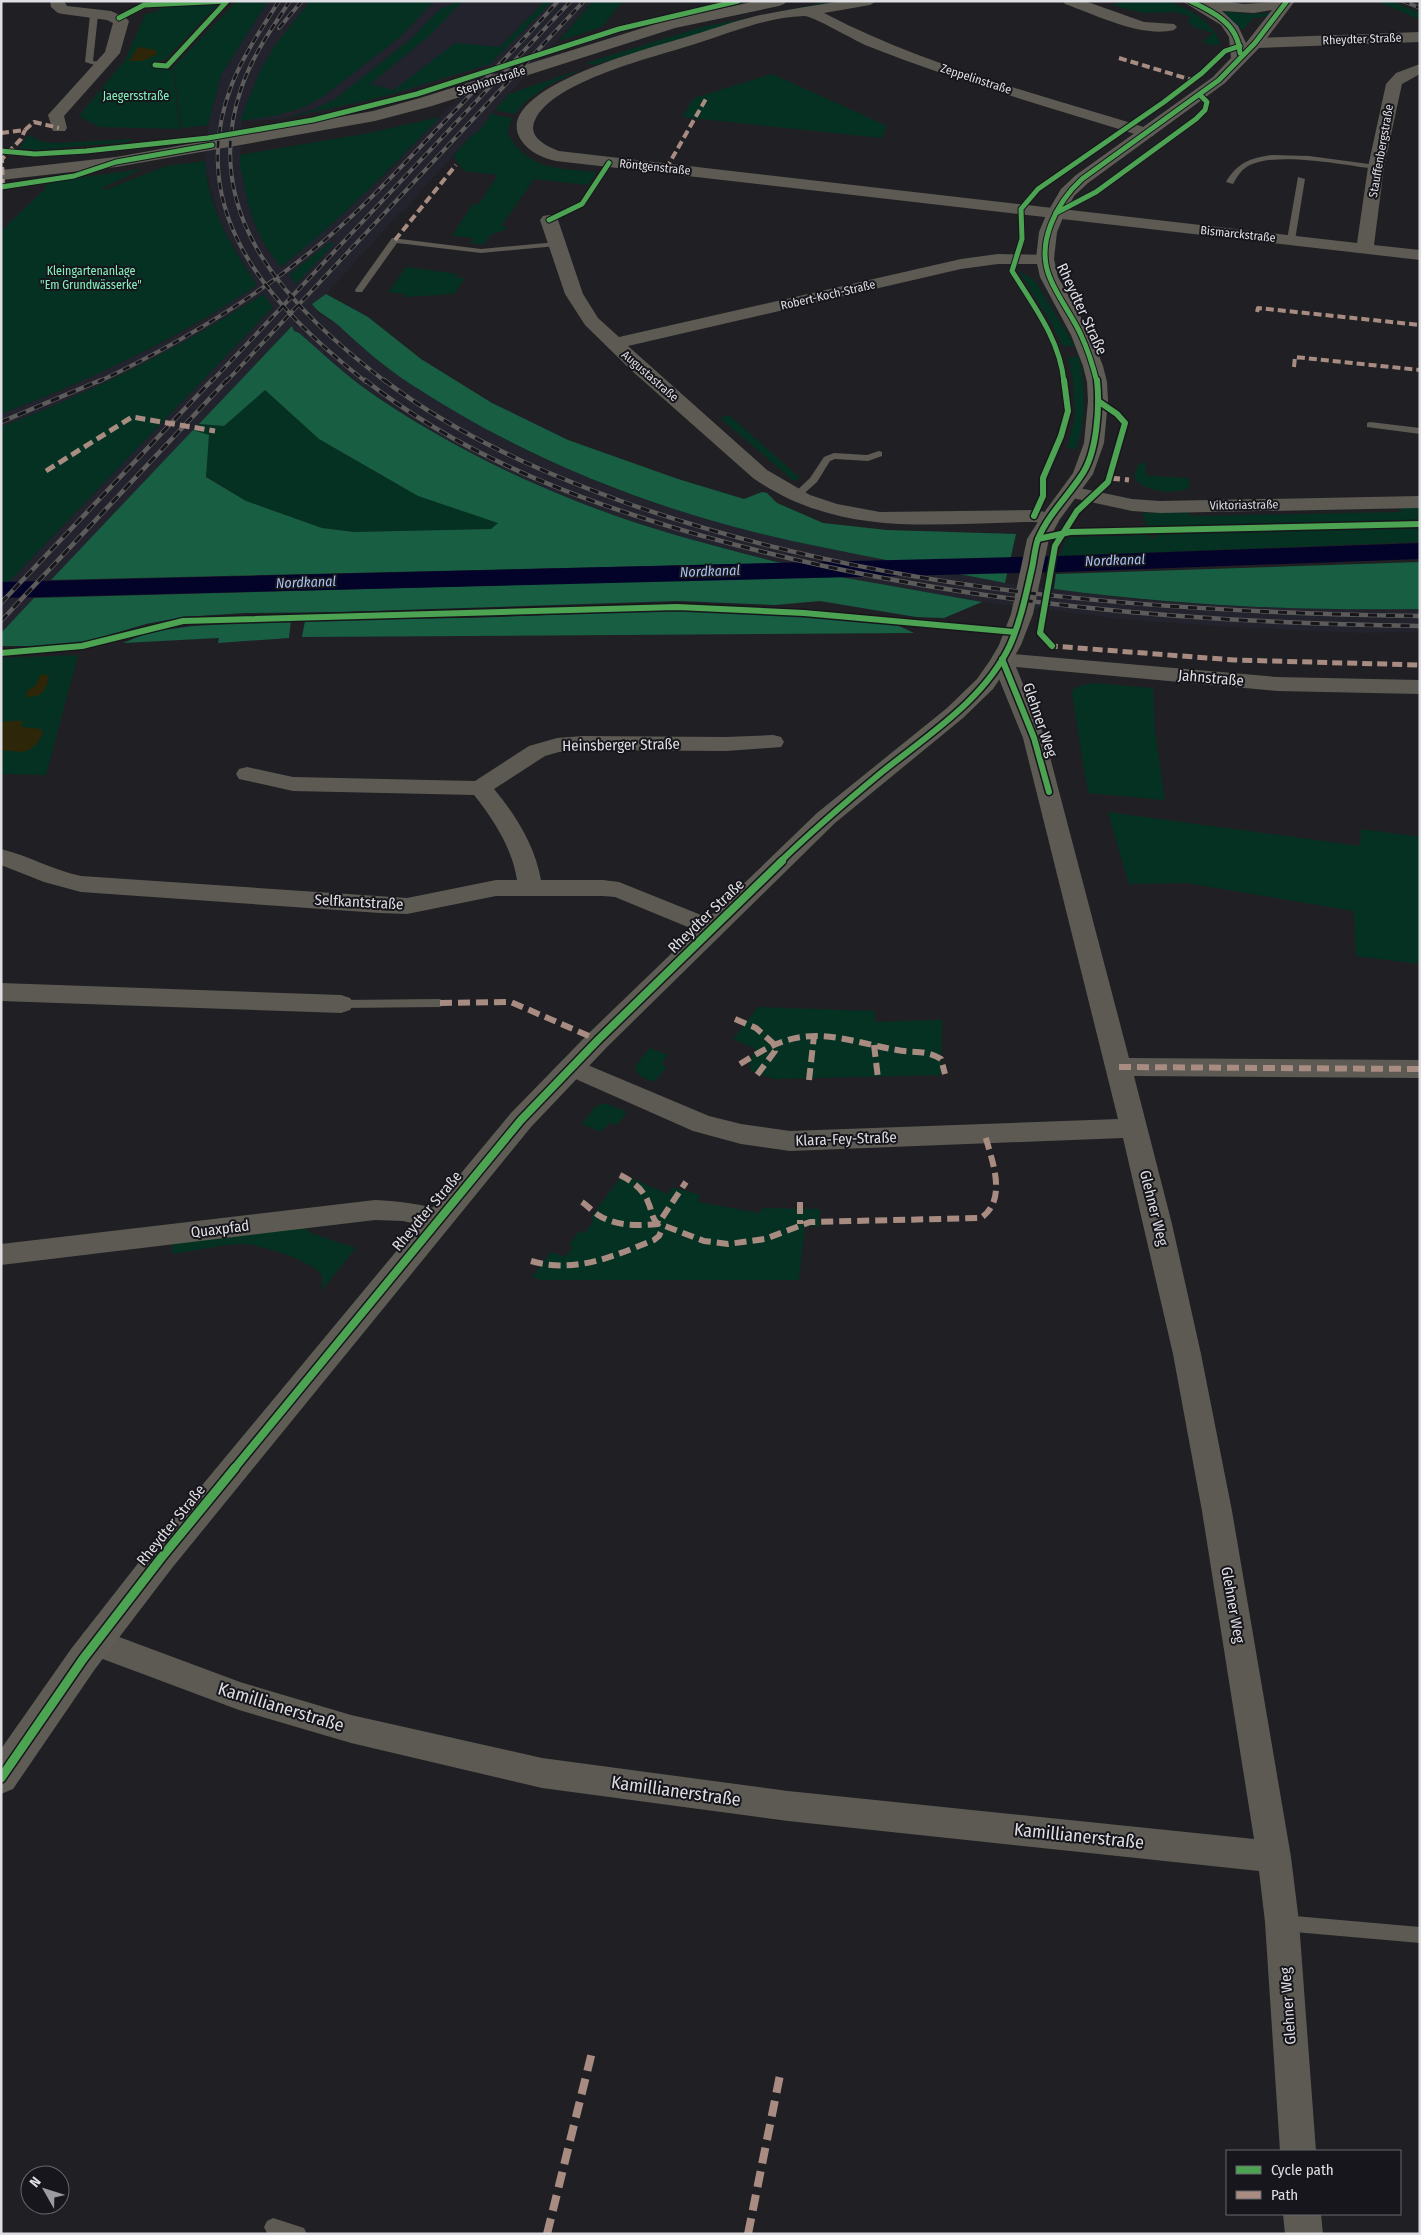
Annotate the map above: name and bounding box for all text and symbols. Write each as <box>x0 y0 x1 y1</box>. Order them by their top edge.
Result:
street label: Rheydter Straße <box>1322 31 1402 47</box>
street label: Zeppelinstraße <box>939 61 1013 97</box>
street label: Stephanstraße <box>455 63 527 99</box>
park label: Jaegersstraße <box>103 89 169 103</box>
street label: Stauffenbergstraße <box>1366 103 1396 199</box>
street label: Röntgenstraße <box>619 156 691 178</box>
street label: Bismarckstraße <box>1200 223 1276 245</box>
street label: Rheydter Straße <box>1053 260 1111 358</box>
park label: Kleingartenanlage "Em Grundwässerke" <box>40 264 142 292</box>
street label: Robert-Koch-Straße <box>779 277 877 313</box>
street label: Augustastraße <box>619 348 681 404</box>
street label: Viktoriastraße <box>1209 497 1279 513</box>
water label: Nordkanal <box>1085 551 1146 570</box>
water label: Nordkanal <box>680 562 741 581</box>
water label: Nordkanal <box>276 573 337 592</box>
street label: Jahnstraße <box>1177 666 1245 690</box>
street label: Glehner Weg <box>1019 680 1061 760</box>
street label: Heinsberger Straße <box>562 735 680 755</box>
street label: Rheydter Straße <box>664 875 748 957</box>
street label: Selfkantstraße <box>314 891 404 913</box>
street label: Klara-Fey-Straße <box>795 1128 897 1150</box>
street label: Rheydter Straße <box>388 1167 466 1255</box>
street label: Glehner Weg <box>1136 1168 1172 1248</box>
street label: Quaxpfad <box>190 1216 250 1242</box>
street label: Rheydter Straße <box>133 1481 209 1569</box>
street label: Glehner Weg <box>1217 1565 1249 1645</box>
street label: Kamillianerstraße <box>215 1677 347 1737</box>
street label: Kamillianerstraße <box>610 1771 742 1811</box>
street label: Kamillianerstraße <box>1013 1818 1145 1854</box>
street label: Glehner Weg <box>1276 1967 1300 2045</box>
legend <box>1226 2150 1401 2215</box>
text: Cycle path <box>1271 2161 1334 2179</box>
north arrow <box>20 2165 70 2215</box>
text: N <box>26 2174 45 2191</box>
text: Path <box>1271 2186 1298 2204</box>

